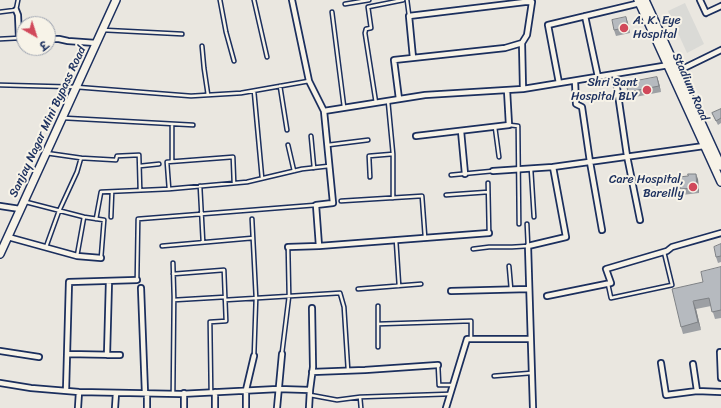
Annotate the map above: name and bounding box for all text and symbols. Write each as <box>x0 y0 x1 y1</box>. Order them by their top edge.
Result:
place label: A. K. Eye Hospital <box>633 14 681 42</box>
north arrow <box>16 16 56 56</box>
marker: A. K. Eye Hospital <box>618 22 630 34</box>
text: उ <box>34 35 52 55</box>
street label: Sanjay Nagar Mini Bypass Road <box>7 44 89 200</box>
street label: Stadium Road <box>669 51 711 123</box>
place label: Shri Sant Hospital BLY <box>571 76 638 104</box>
marker: Shri Sant Hospital BLY <box>641 84 653 96</box>
place label: Care Hospital, Bareilly <box>609 173 684 201</box>
marker: Care Hospital, Bareilly <box>687 181 699 193</box>

